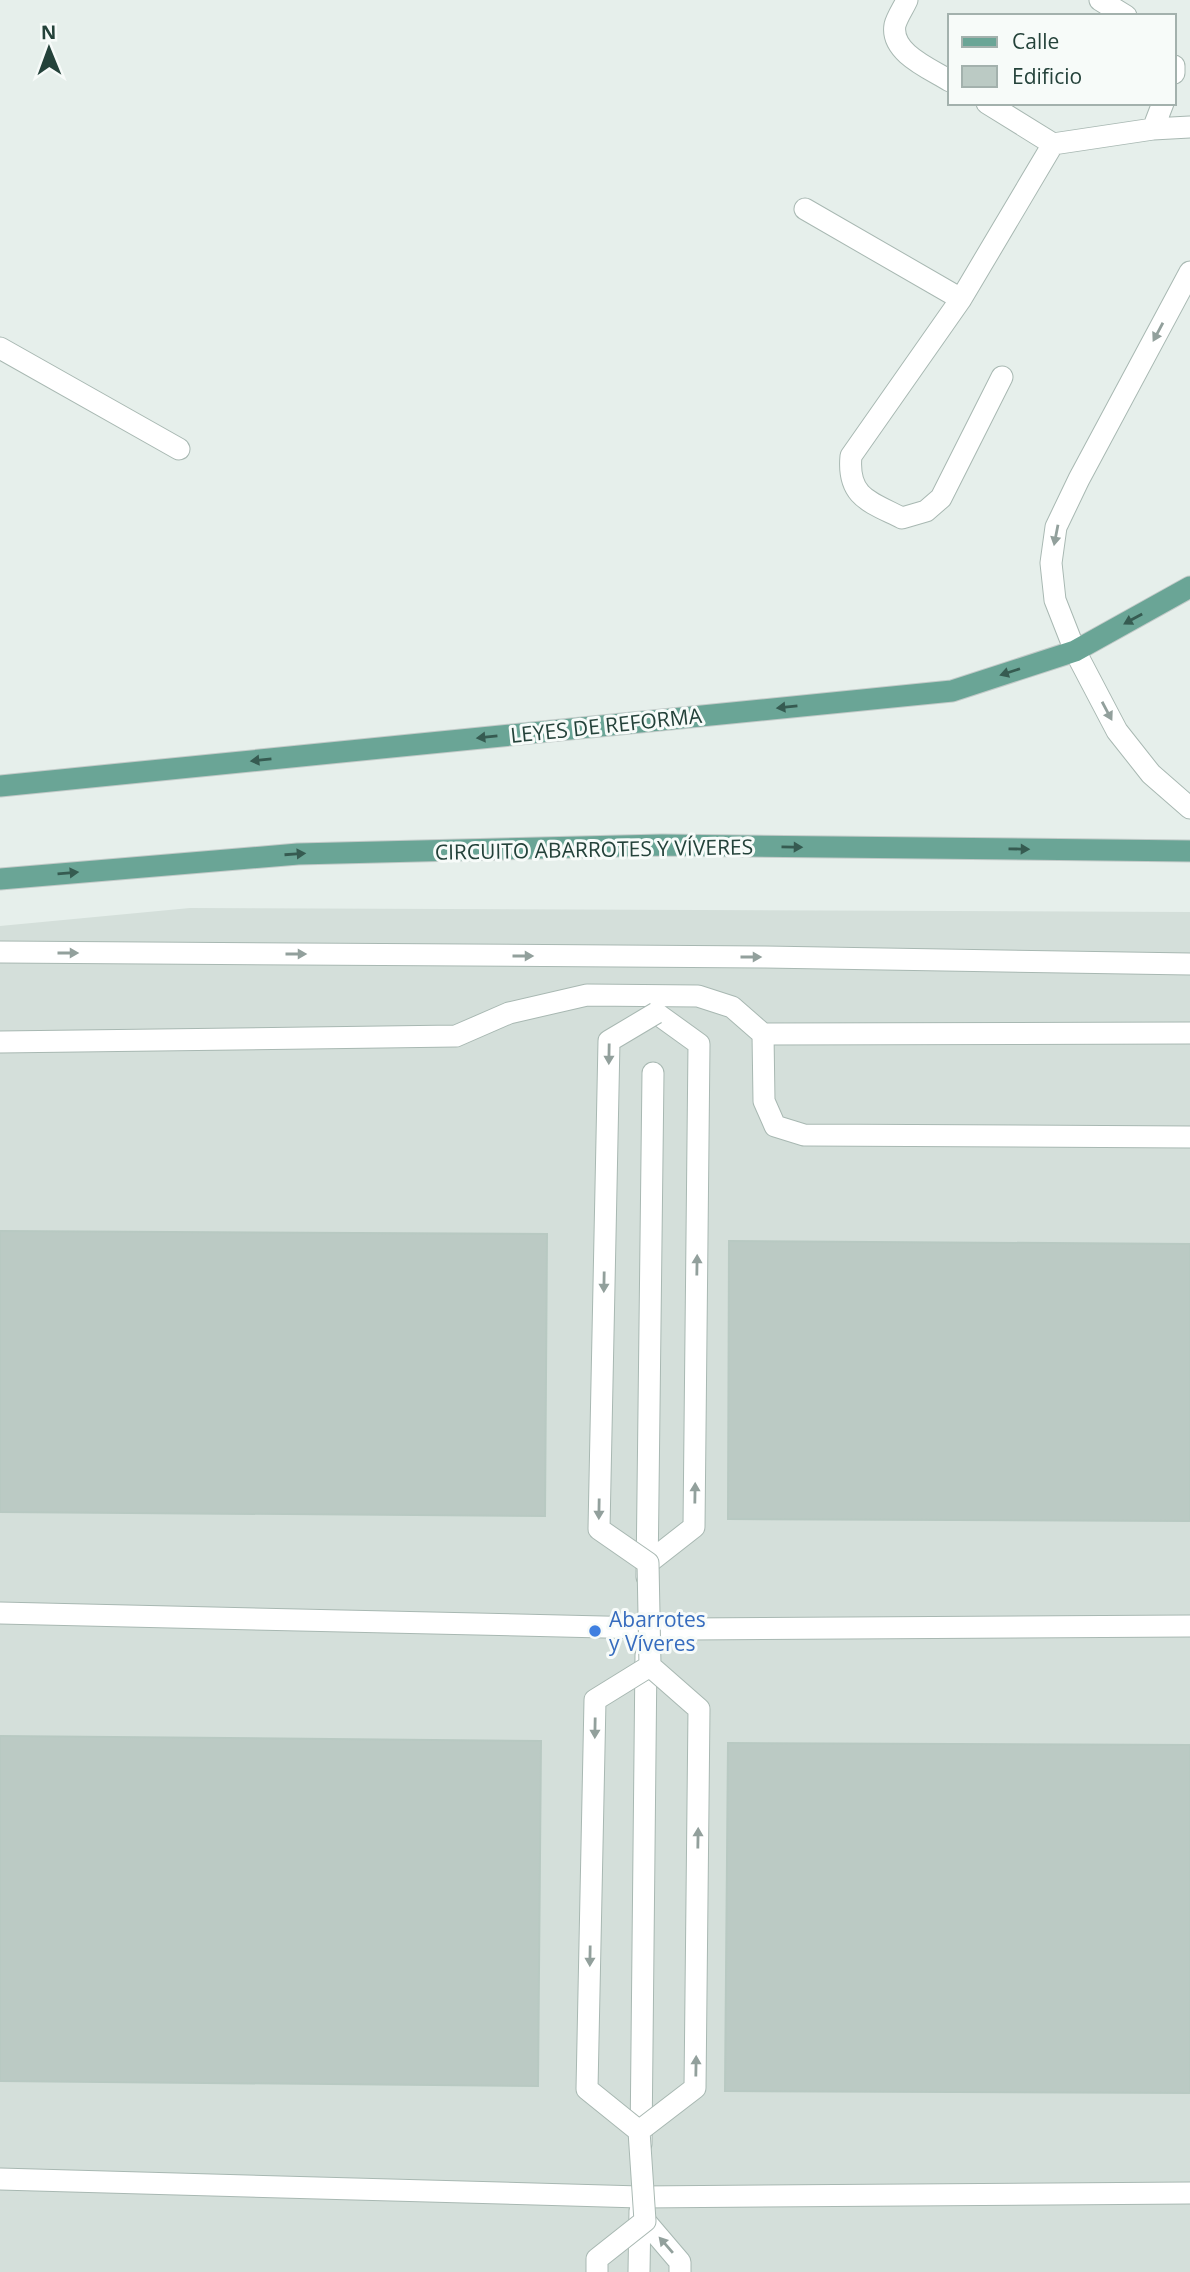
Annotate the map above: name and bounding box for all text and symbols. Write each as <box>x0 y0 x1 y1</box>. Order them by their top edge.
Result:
north arrow <box>14 14 84 84</box>
legend <box>948 14 1176 105</box>
text: N <box>41 19 57 45</box>
text: Calle <box>1012 27 1059 55</box>
text: Edificio <box>1012 62 1082 90</box>
one-way arrow <box>1152 322 1164 342</box>
one-way arrow <box>1050 524 1061 546</box>
one-way arrow <box>1123 613 1142 625</box>
one-way arrow <box>1000 667 1021 678</box>
street label: LEYES DE REFORMA <box>509 701 704 749</box>
one-way arrow <box>775 702 797 713</box>
one-way arrow <box>1101 702 1113 721</box>
one-way arrow <box>476 732 498 743</box>
one-way arrow <box>250 754 272 765</box>
street label: CIRCUITO ABARROTES Y VÍVERES <box>435 832 753 866</box>
one-way arrow <box>781 841 803 853</box>
one-way arrow <box>1008 843 1030 855</box>
one-way arrow <box>284 848 306 859</box>
one-way arrow <box>57 867 79 878</box>
one-way arrow <box>57 947 79 959</box>
one-way arrow <box>285 948 307 960</box>
one-way arrow <box>512 950 534 961</box>
one-way arrow <box>740 951 762 963</box>
one-way arrow <box>603 1043 614 1065</box>
one-way arrow <box>691 1254 703 1276</box>
one-way arrow <box>598 1271 610 1293</box>
one-way arrow <box>689 1482 700 1504</box>
one-way arrow <box>594 1498 605 1520</box>
place label: Abarrotes y Víveres <box>609 1605 706 1657</box>
marker: Abarrotes y Víveres <box>587 1623 603 1639</box>
one-way arrow <box>589 1718 600 1740</box>
one-way arrow <box>692 1827 704 1849</box>
one-way arrow <box>584 1945 596 1967</box>
one-way arrow <box>690 2054 701 2076</box>
one-way arrow <box>658 2236 674 2254</box>

